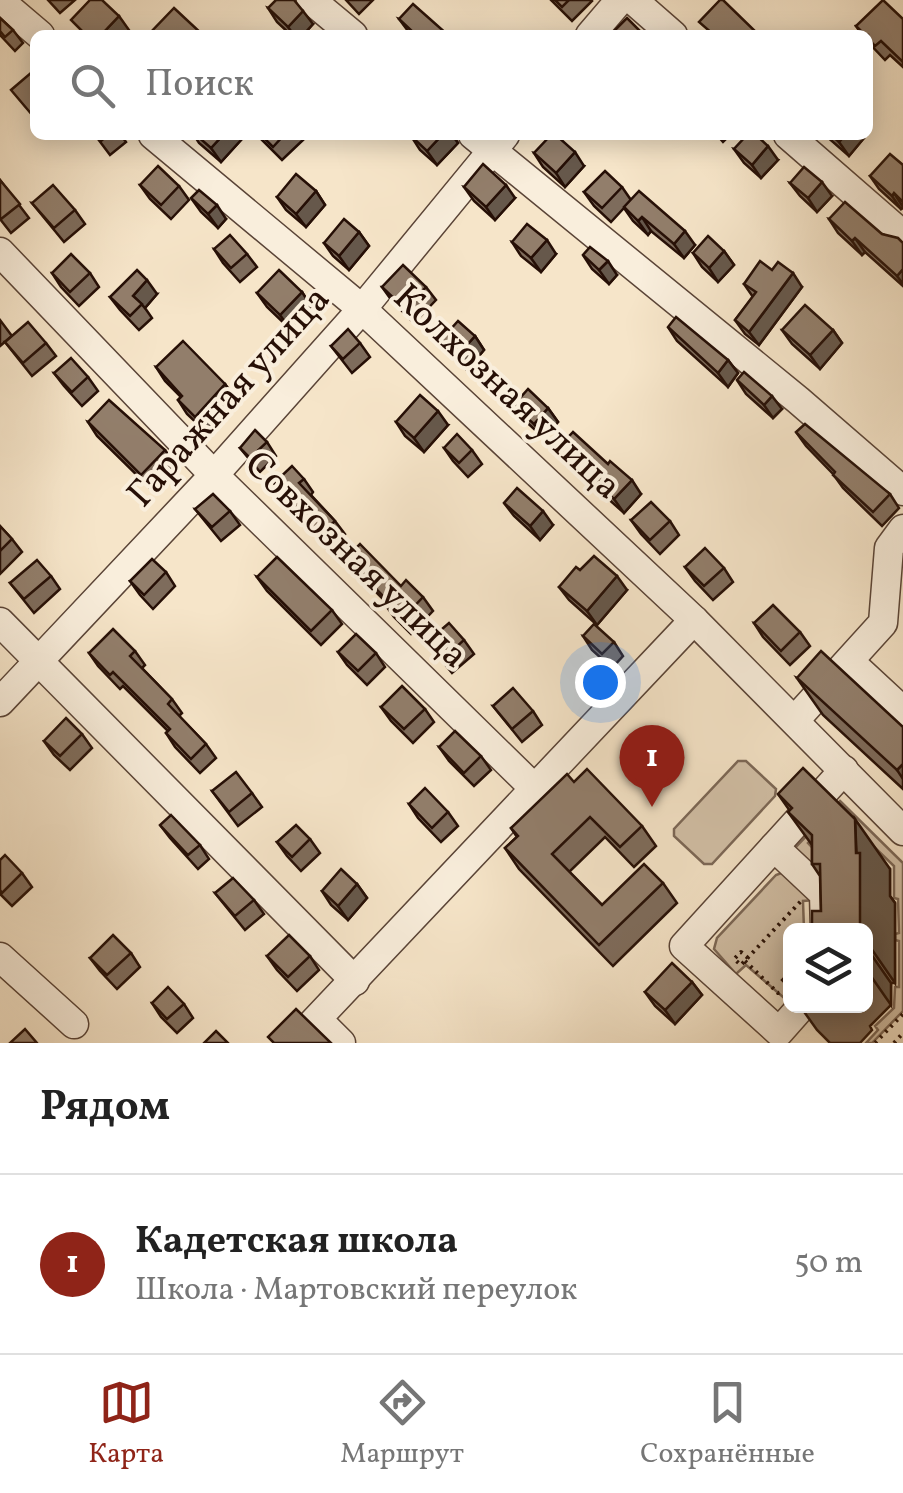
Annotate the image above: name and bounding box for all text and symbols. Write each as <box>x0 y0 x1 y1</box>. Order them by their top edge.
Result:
search box <box>30 30 873 140</box>
icon: search <box>65 58 120 113</box>
text: Поиск <box>145 59 254 112</box>
street label: Колхозная улица <box>380 273 632 513</box>
street label: Гаражная улица <box>116 276 344 520</box>
street label: Совхозная улица <box>231 440 479 682</box>
your location <box>575 657 626 708</box>
pin: 1 <box>620 724 684 807</box>
map controls <box>783 923 873 1013</box>
button: layers <box>783 923 873 1013</box>
text: Рядом <box>40 1079 170 1138</box>
text: Кадетская школа <box>135 1216 458 1269</box>
text: 1 <box>66 1242 79 1286</box>
text: 50 m <box>794 1242 863 1286</box>
text: Школа · Мартовский переулок <box>135 1269 577 1313</box>
tab: Карта <box>88 1375 164 1474</box>
tab: Маршрут <box>340 1375 464 1474</box>
tab: Сохранённые <box>640 1375 815 1474</box>

